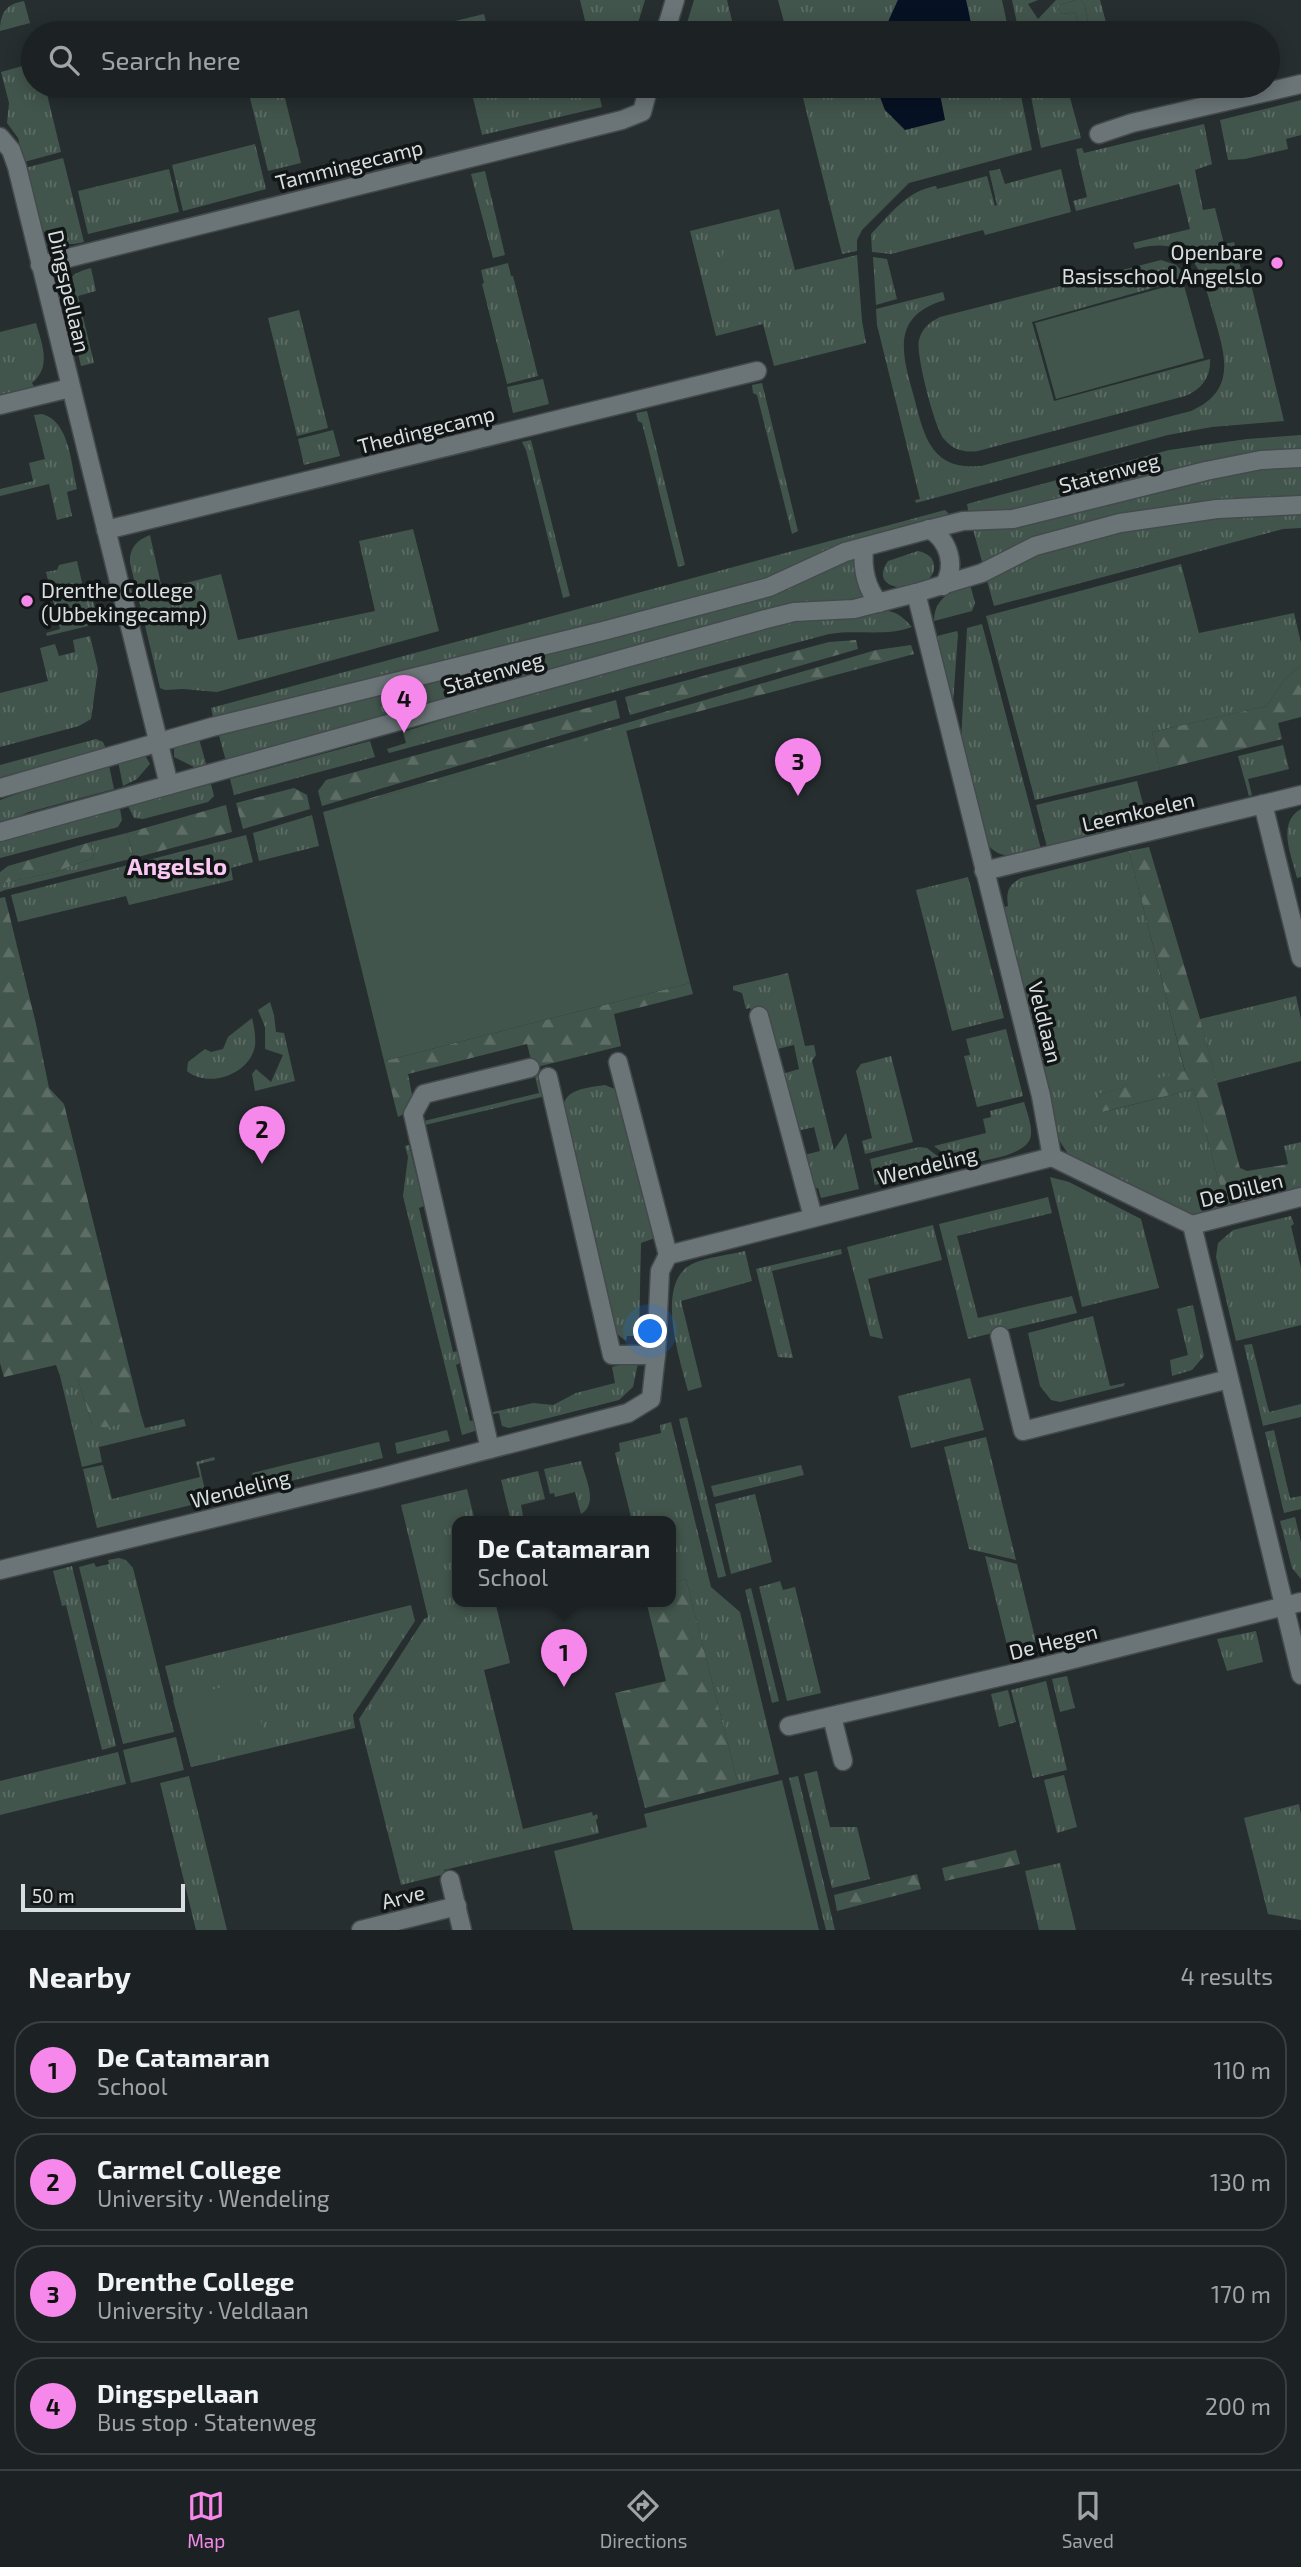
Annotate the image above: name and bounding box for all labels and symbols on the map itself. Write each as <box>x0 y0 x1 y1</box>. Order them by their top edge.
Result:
street label: Tammingecamp <box>273 134 425 194</box>
street label: Dingspellaan <box>44 227 96 355</box>
place label: Openbare Basisschool Angelslo <box>1062 239 1263 288</box>
marker: Openbare Basisschool Angelslo <box>1269 255 1285 271</box>
street label: Thedingecamp <box>355 400 497 458</box>
street label: Statenweg <box>1056 447 1162 497</box>
place label: Drenthe College (Ubbekingecamp) <box>41 577 207 626</box>
marker: Drenthe College (Ubbekingecamp) <box>19 593 35 609</box>
street label: Statenweg <box>440 646 546 698</box>
pin: 4 <box>381 675 427 733</box>
pin: 3 <box>775 738 821 796</box>
street label: Leemkoelen <box>1079 786 1197 836</box>
district label: Angelslo <box>127 851 227 880</box>
street label: Veldlaan <box>1024 979 1068 1065</box>
pin: 2 <box>239 1106 285 1164</box>
street label: Wendeling <box>875 1141 980 1189</box>
street label: De Dillen <box>1197 1167 1285 1211</box>
your location <box>633 1314 667 1348</box>
street label: Wendeling <box>188 1464 293 1512</box>
street label: De Hegen <box>1006 1618 1100 1664</box>
pin: 1 <box>541 1629 587 1687</box>
street label: Arve <box>379 1879 427 1913</box>
scale bar <box>21 1881 186 1913</box>

